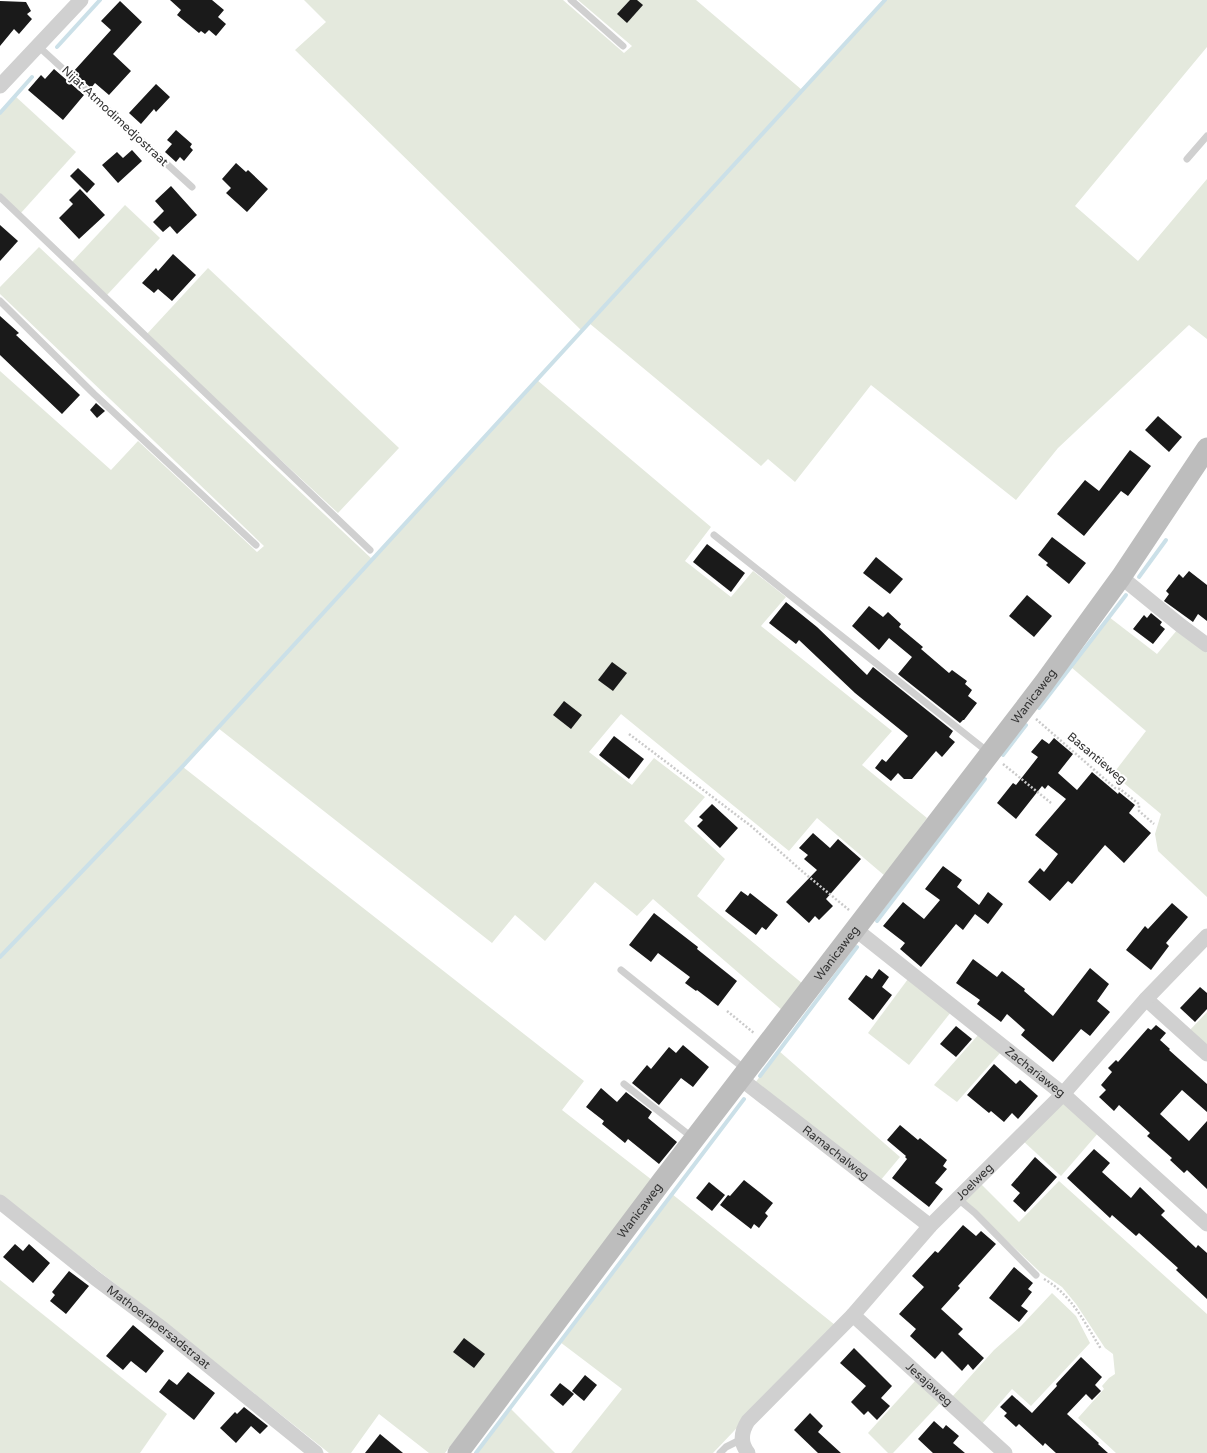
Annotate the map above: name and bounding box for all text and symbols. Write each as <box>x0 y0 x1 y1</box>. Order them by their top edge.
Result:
street label: Nijat Atmodimedjostraat <box>59 63 171 169</box>
street label: Wanicaweg <box>1008 666 1059 726</box>
street label: Basantieweg <box>1065 729 1129 787</box>
street label: Wanicaweg <box>811 923 862 984</box>
street label: Zachariaweg <box>1002 1044 1068 1100</box>
street label: Ramachalweg <box>800 1122 872 1183</box>
street label: Joelweg <box>953 1160 996 1203</box>
street label: Wanicaweg <box>615 1180 665 1241</box>
street label: Mathoerapersadstraat <box>104 1282 214 1372</box>
street label: Jesajaweg <box>903 1359 956 1409</box>

